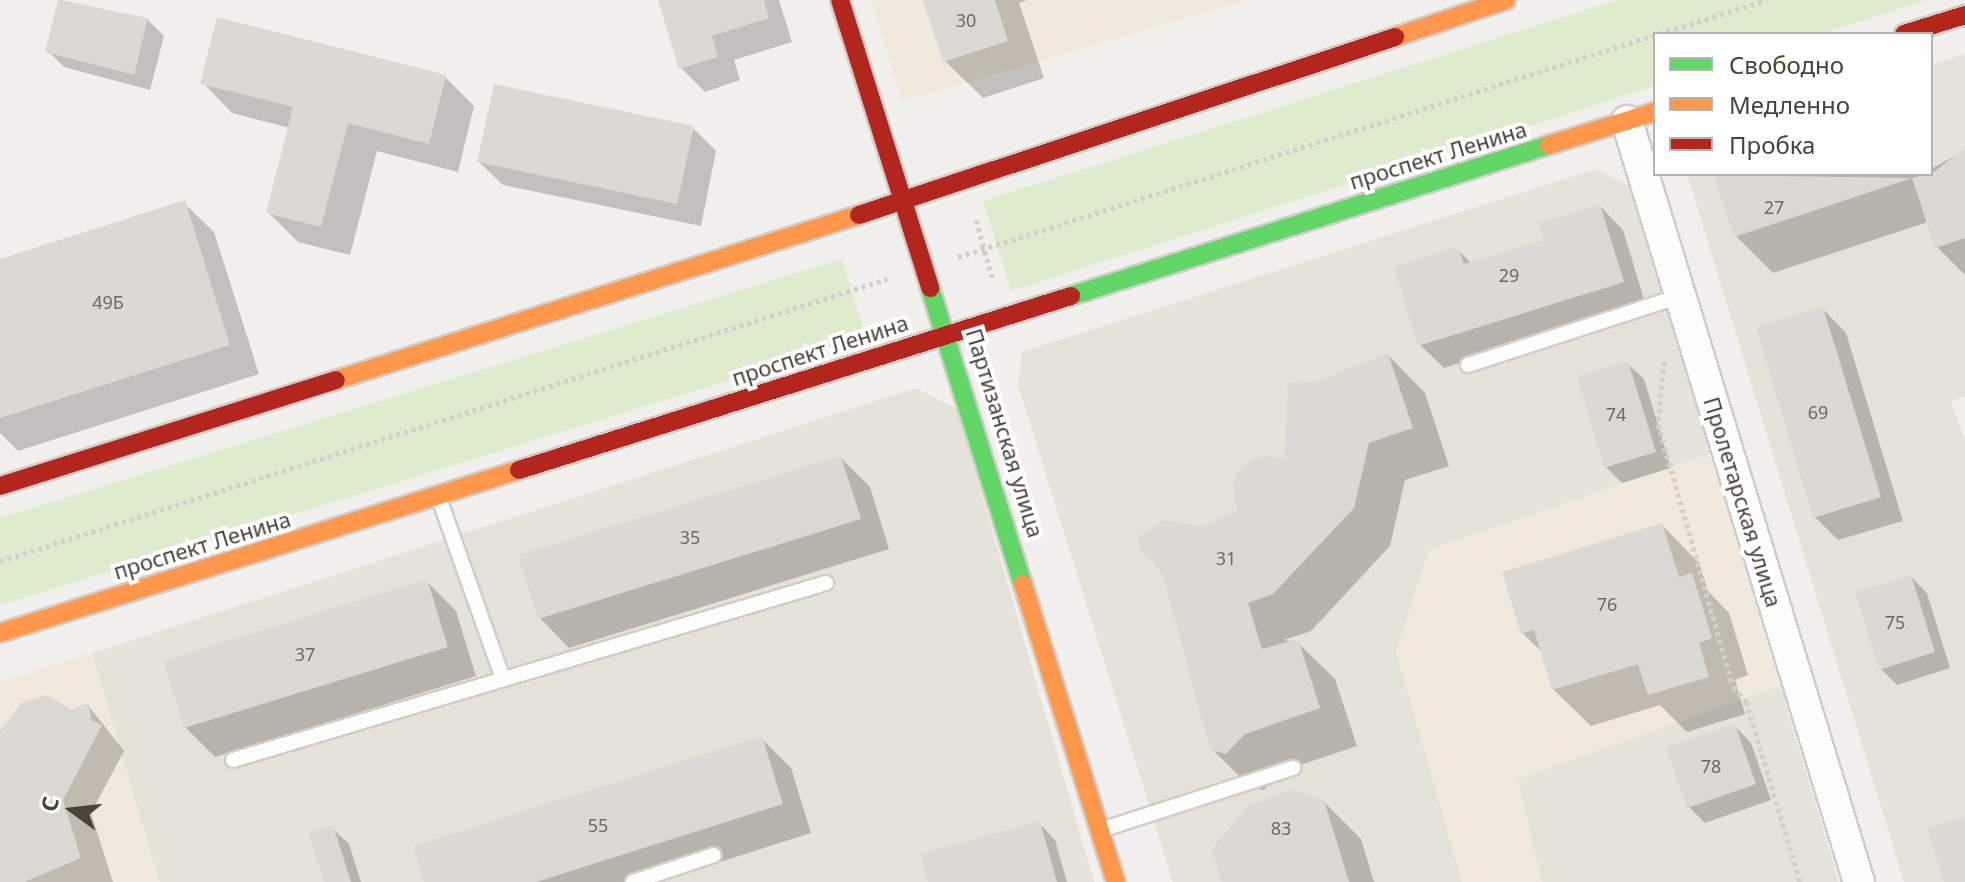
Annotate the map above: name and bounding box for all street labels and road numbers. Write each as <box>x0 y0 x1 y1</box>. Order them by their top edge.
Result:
street label: проспект Ленина <box>1346 115 1530 195</box>
street label: проспект Ленина <box>728 309 912 391</box>
street label: Партизанская улица <box>961 325 1049 541</box>
street label: Пролетарская улица <box>1698 394 1788 610</box>
street label: проспект Ленина <box>110 505 294 585</box>

